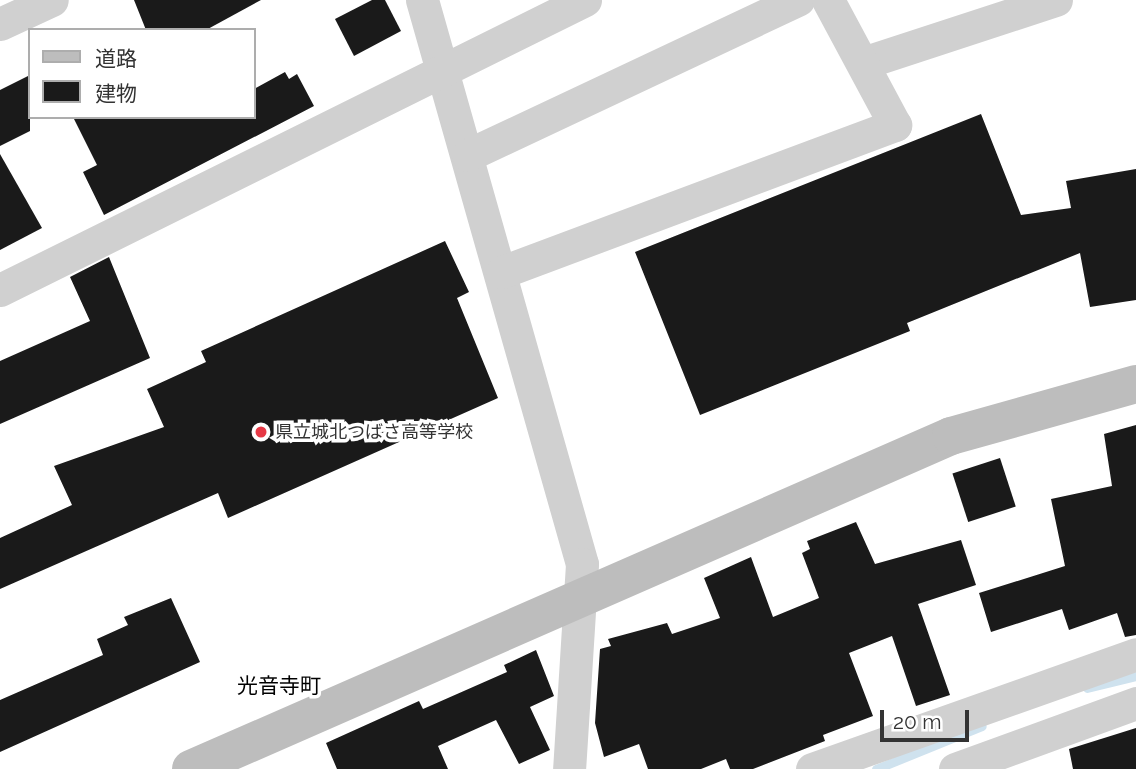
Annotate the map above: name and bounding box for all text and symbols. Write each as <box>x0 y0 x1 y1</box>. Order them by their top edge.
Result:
legend <box>28 28 256 119</box>
text: 道路 <box>95 46 137 71</box>
text: 建物 <box>95 81 137 106</box>
place label: 県立城北つばさ高等学校 <box>275 421 473 443</box>
marker: 県立城北つばさ高等学校 <box>253 424 269 440</box>
district label: 光音寺町 <box>237 673 321 699</box>
scale bar <box>884 696 973 740</box>
text: 20 m <box>893 709 941 734</box>

